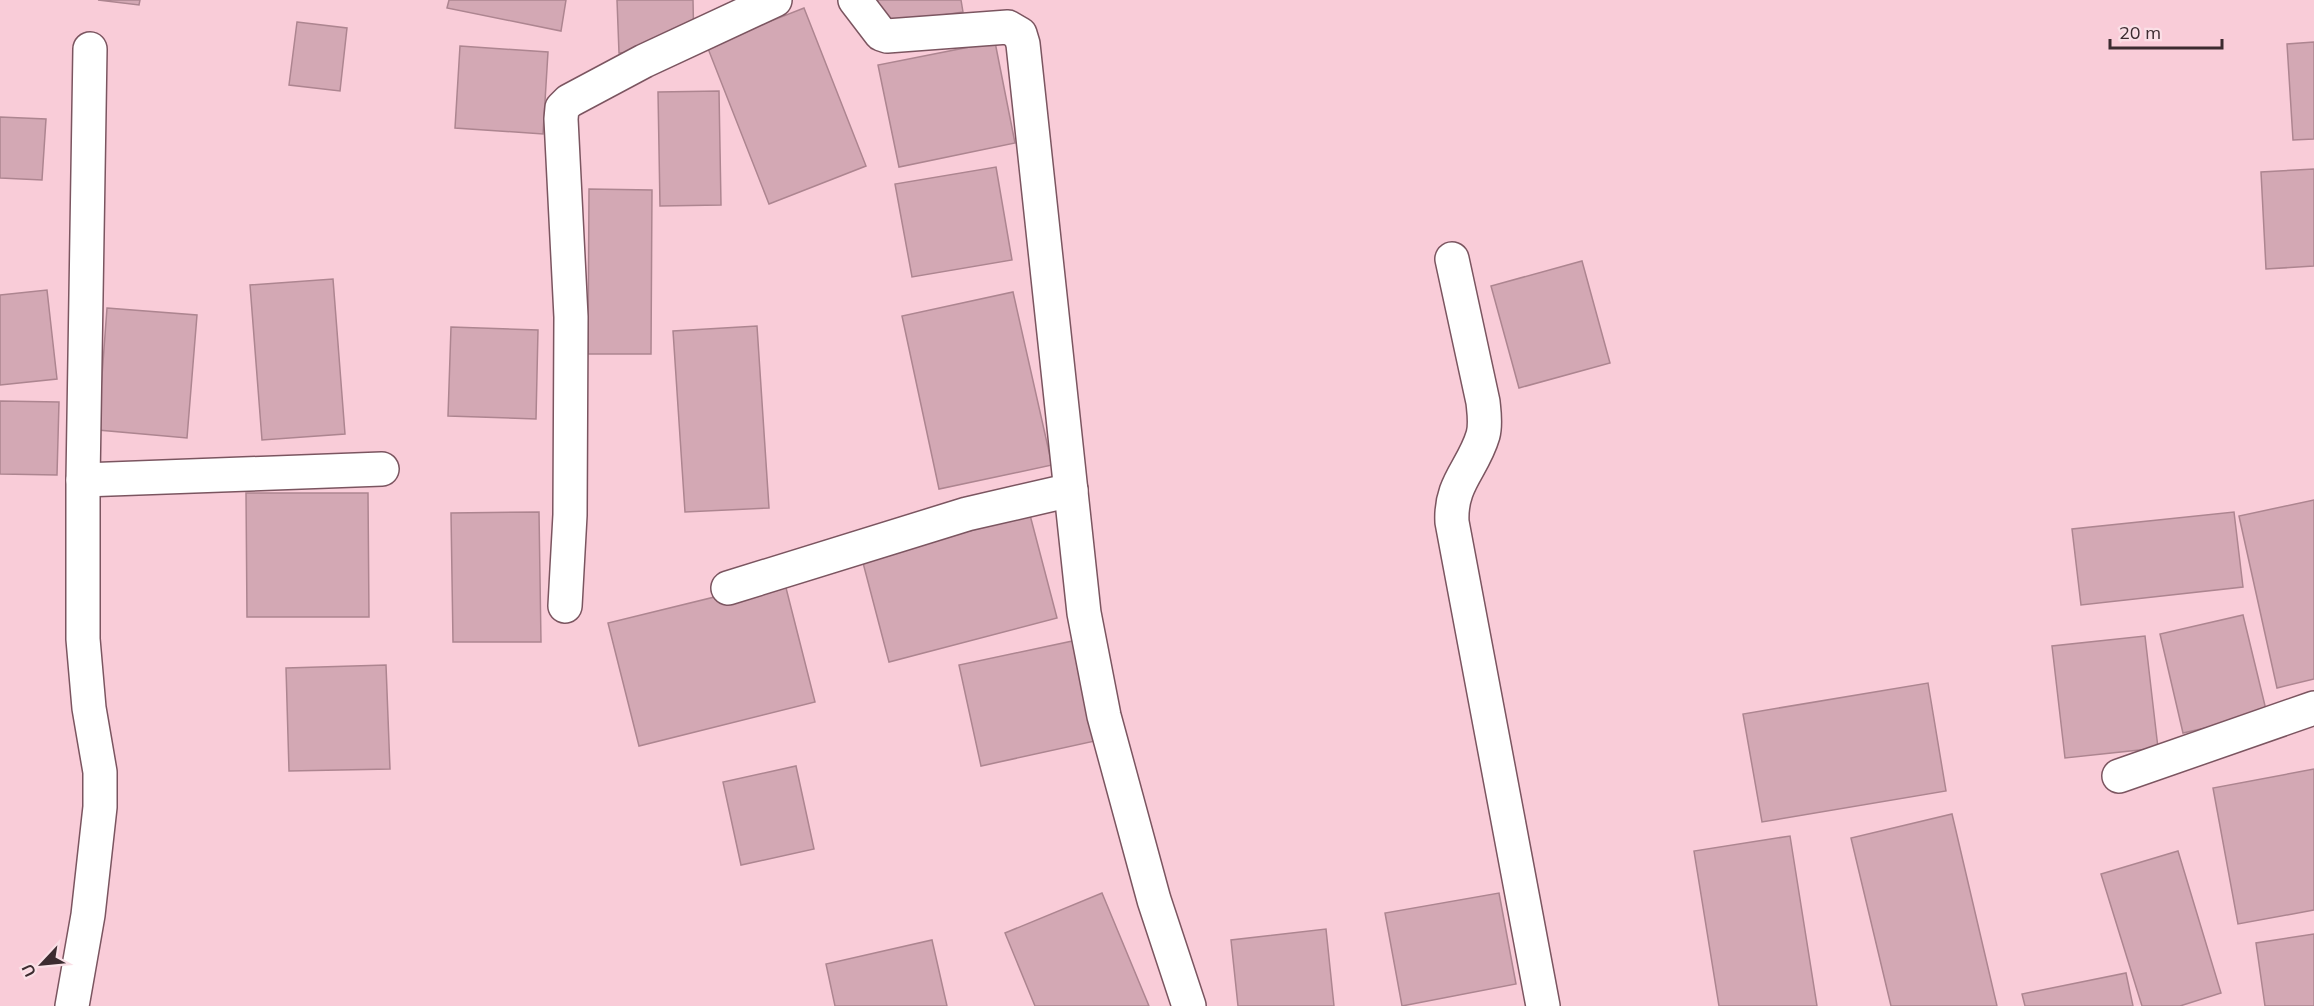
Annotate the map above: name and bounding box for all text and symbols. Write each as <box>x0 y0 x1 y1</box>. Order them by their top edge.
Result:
scale bar <box>2110 12 2222 50</box>
text: 20 m <box>2119 21 2161 44</box>
north arrow <box>12 934 72 994</box>
text: U <box>17 961 40 980</box>

